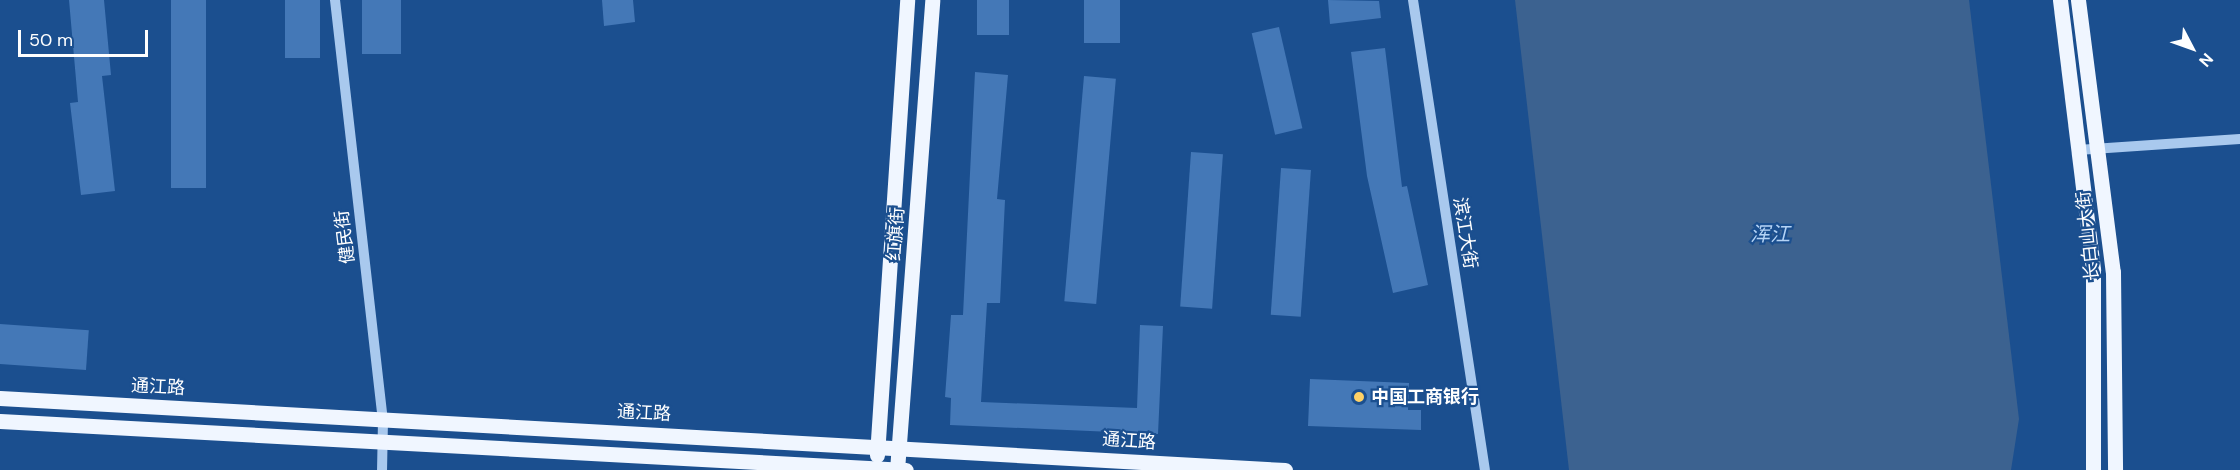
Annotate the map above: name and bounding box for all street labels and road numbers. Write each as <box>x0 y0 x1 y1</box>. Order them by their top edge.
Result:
street label: 长白山大街 <box>2073 190 2103 282</box>
street label: 滨江大街 <box>1449 196 1481 270</box>
street label: 红旗街 <box>883 206 909 262</box>
street label: 健民街 <box>331 209 359 265</box>
street label: 通江路 <box>130 375 186 399</box>
street label: 通江路 <box>616 401 672 425</box>
street label: 通江路 <box>1101 428 1157 454</box>

